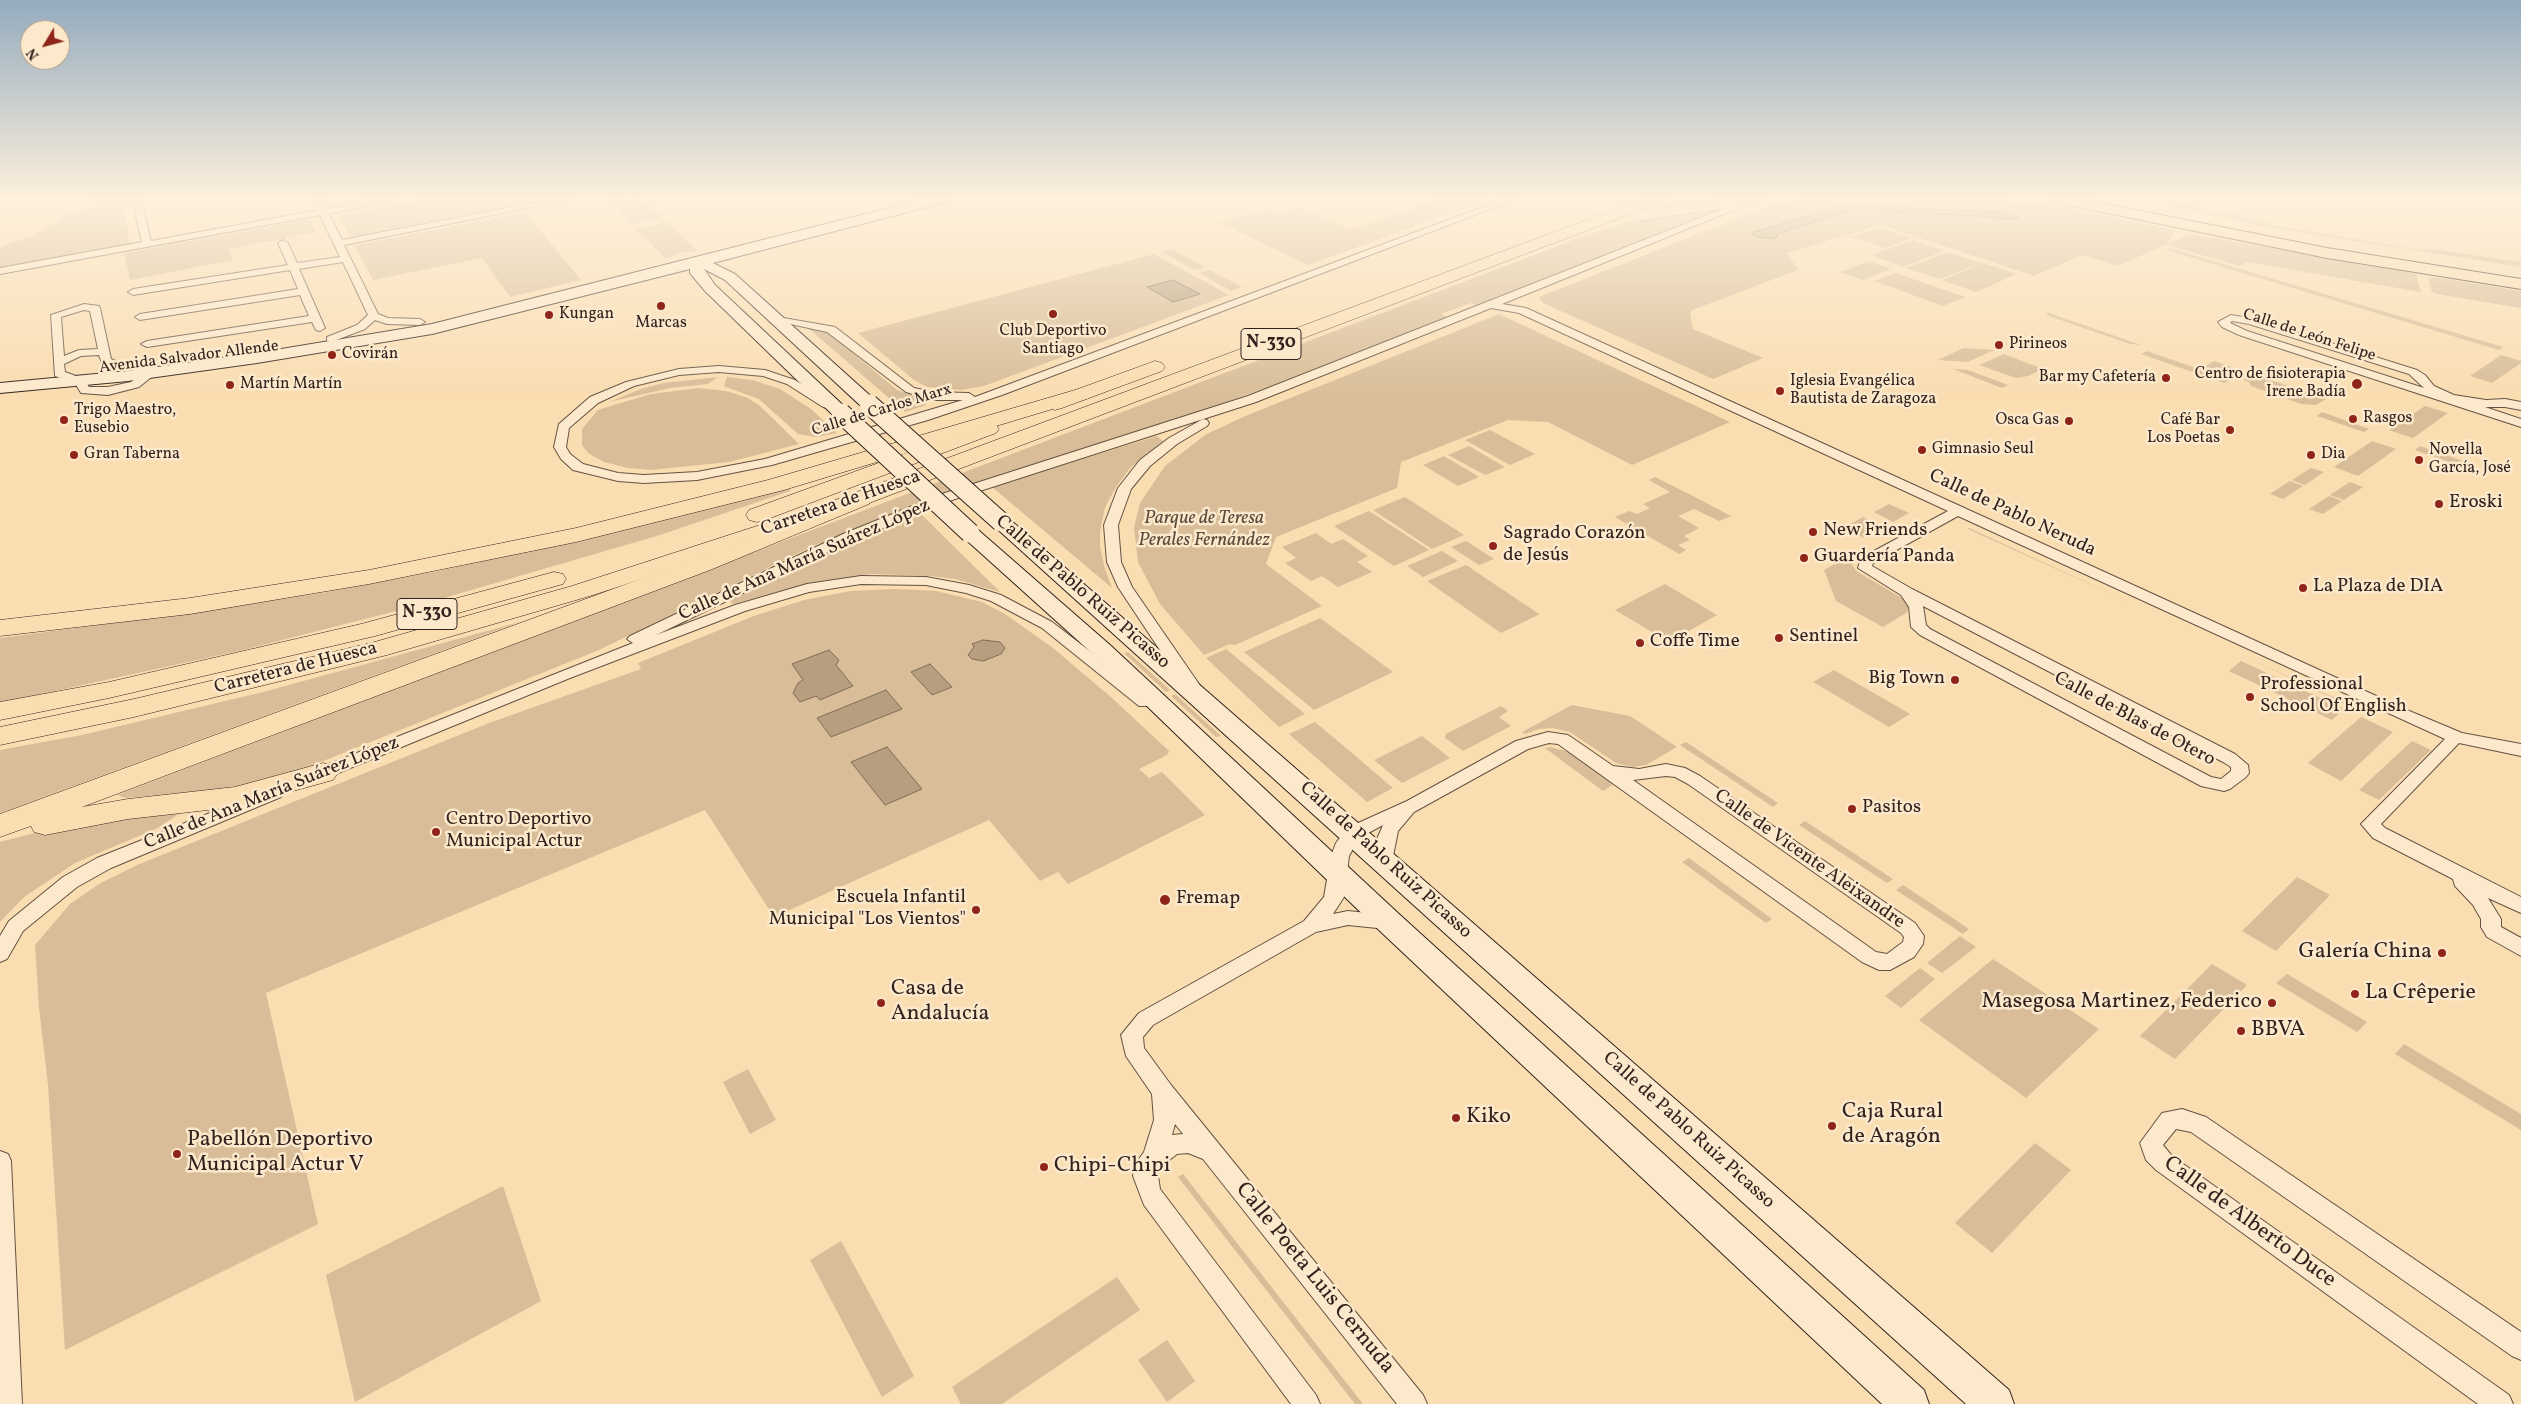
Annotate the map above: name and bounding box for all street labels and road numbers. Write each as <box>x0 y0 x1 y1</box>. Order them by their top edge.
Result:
street label: Calle de León Felipe <box>2240 305 2378 367</box>
road number: N-330 <box>1241 328 1301 359</box>
street label: Avenida Salvador Allende <box>98 337 280 379</box>
street label: Calle de Carlos Marx <box>810 381 954 441</box>
street label: Calle de Pablo Neruda <box>1925 465 2099 563</box>
street label: Carretera de Huesca <box>758 466 924 542</box>
street label: Calle de Ana María Suárez López <box>676 495 934 627</box>
street label: Calle de Pablo Ruiz Picasso <box>990 511 1174 675</box>
road number: N-330 <box>397 598 457 630</box>
street label: Carretera de Huesca <box>212 638 380 700</box>
street label: Calle de Blas de Otero <box>2049 668 2219 772</box>
street label: Calle de Ana María Suárez López <box>141 732 403 856</box>
street label: Calle de Pablo Ruiz Picasso <box>1294 778 1476 944</box>
street label: Calle de Vicente Aleixandre <box>1709 785 1909 935</box>
street label: Calle de Pablo Ruiz Picasso <box>1597 1048 1779 1214</box>
street label: Calle de Alberto Duce <box>2158 1152 2340 1294</box>
street label: Calle Poeta Luis Cernuda <box>1229 1178 1399 1380</box>

